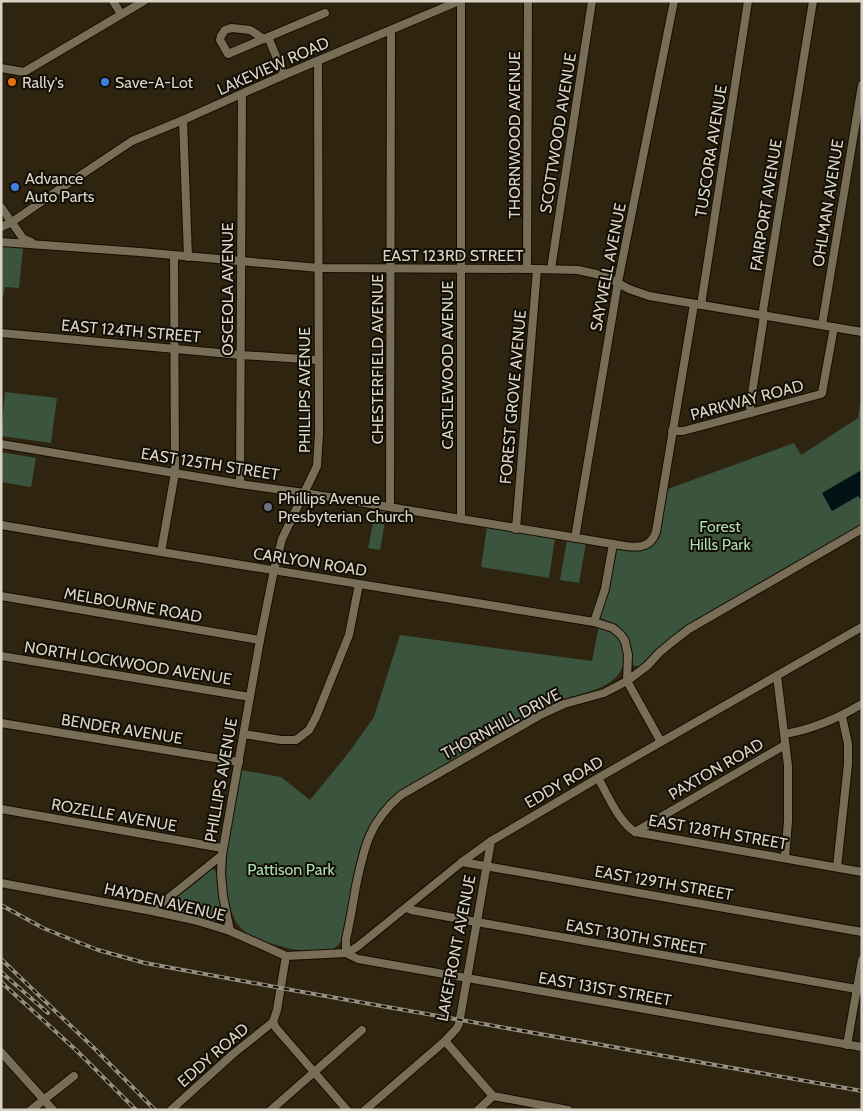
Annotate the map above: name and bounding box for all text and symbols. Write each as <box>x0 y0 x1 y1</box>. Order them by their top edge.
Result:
street label: LAKEVIEW ROAD <box>214 33 332 99</box>
street label: THORNWOOD AVENUE <box>505 51 524 219</box>
street label: SCOTTWOOD AVENUE <box>536 51 580 215</box>
place label: Rally's <box>22 73 64 92</box>
place label: Save-A-Lot <box>115 73 194 92</box>
marker: Rally's <box>6 76 18 88</box>
marker: Save-A-Lot <box>99 76 111 88</box>
street label: TUSCORA AVENUE <box>691 83 731 219</box>
street label: FAIRPORT AVENUE <box>746 137 786 272</box>
street label: OHLMAN AVENUE <box>809 138 847 268</box>
place label: Advance Auto Parts <box>25 169 95 206</box>
marker: Advance Auto Parts <box>9 181 21 193</box>
street label: SAYWELL AVENUE <box>586 201 630 333</box>
street label: OSCEOLA AVENUE <box>218 222 237 356</box>
street label: EAST 123RD STREET <box>382 246 524 265</box>
street label: CHESTERFIELD AVENUE <box>368 274 387 444</box>
street label: CASTLEWOOD AVENUE <box>438 280 457 449</box>
street label: FOREST GROVE AVENUE <box>496 309 530 485</box>
street label: EAST 124TH STREET <box>60 315 202 347</box>
street label: PHILLIPS AVENUE <box>295 327 314 453</box>
street label: PARKWAY ROAD <box>688 376 806 424</box>
street label: EAST 125TH STREET <box>140 444 281 484</box>
place label: Phillips Avenue Presbyterian Church <box>278 489 413 526</box>
marker: Phillips Avenue Presbyterian Church <box>262 501 274 513</box>
park label: Forest Hills Park <box>689 517 751 554</box>
street label: CARLYON ROAD <box>252 544 368 580</box>
street label: MELBOURNE ROAD <box>62 583 204 627</box>
street label: NORTH LOCKWOOD AVENUE <box>23 637 233 689</box>
street label: THORNHILL DRIVE <box>438 685 564 763</box>
street label: BENDER AVENUE <box>60 710 184 748</box>
street label: PHILLIPS AVENUE <box>201 716 241 844</box>
street label: PAXTON ROAD <box>665 734 767 804</box>
street label: EDDY ROAD <box>521 752 607 812</box>
street label: ROZELLE AVENUE <box>50 795 178 835</box>
street label: EAST 128TH STREET <box>647 810 789 854</box>
park label: Pattison Park <box>247 860 336 879</box>
street label: EAST 129TH STREET <box>593 861 735 905</box>
street label: LAKEFRONT AVENUE <box>432 873 480 1023</box>
street label: HAYDEN AVENUE <box>102 879 228 925</box>
street label: EAST 130TH STREET <box>564 915 708 959</box>
street label: EAST 131ST STREET <box>537 968 673 1010</box>
street label: EDDY ROAD <box>174 1019 252 1091</box>

